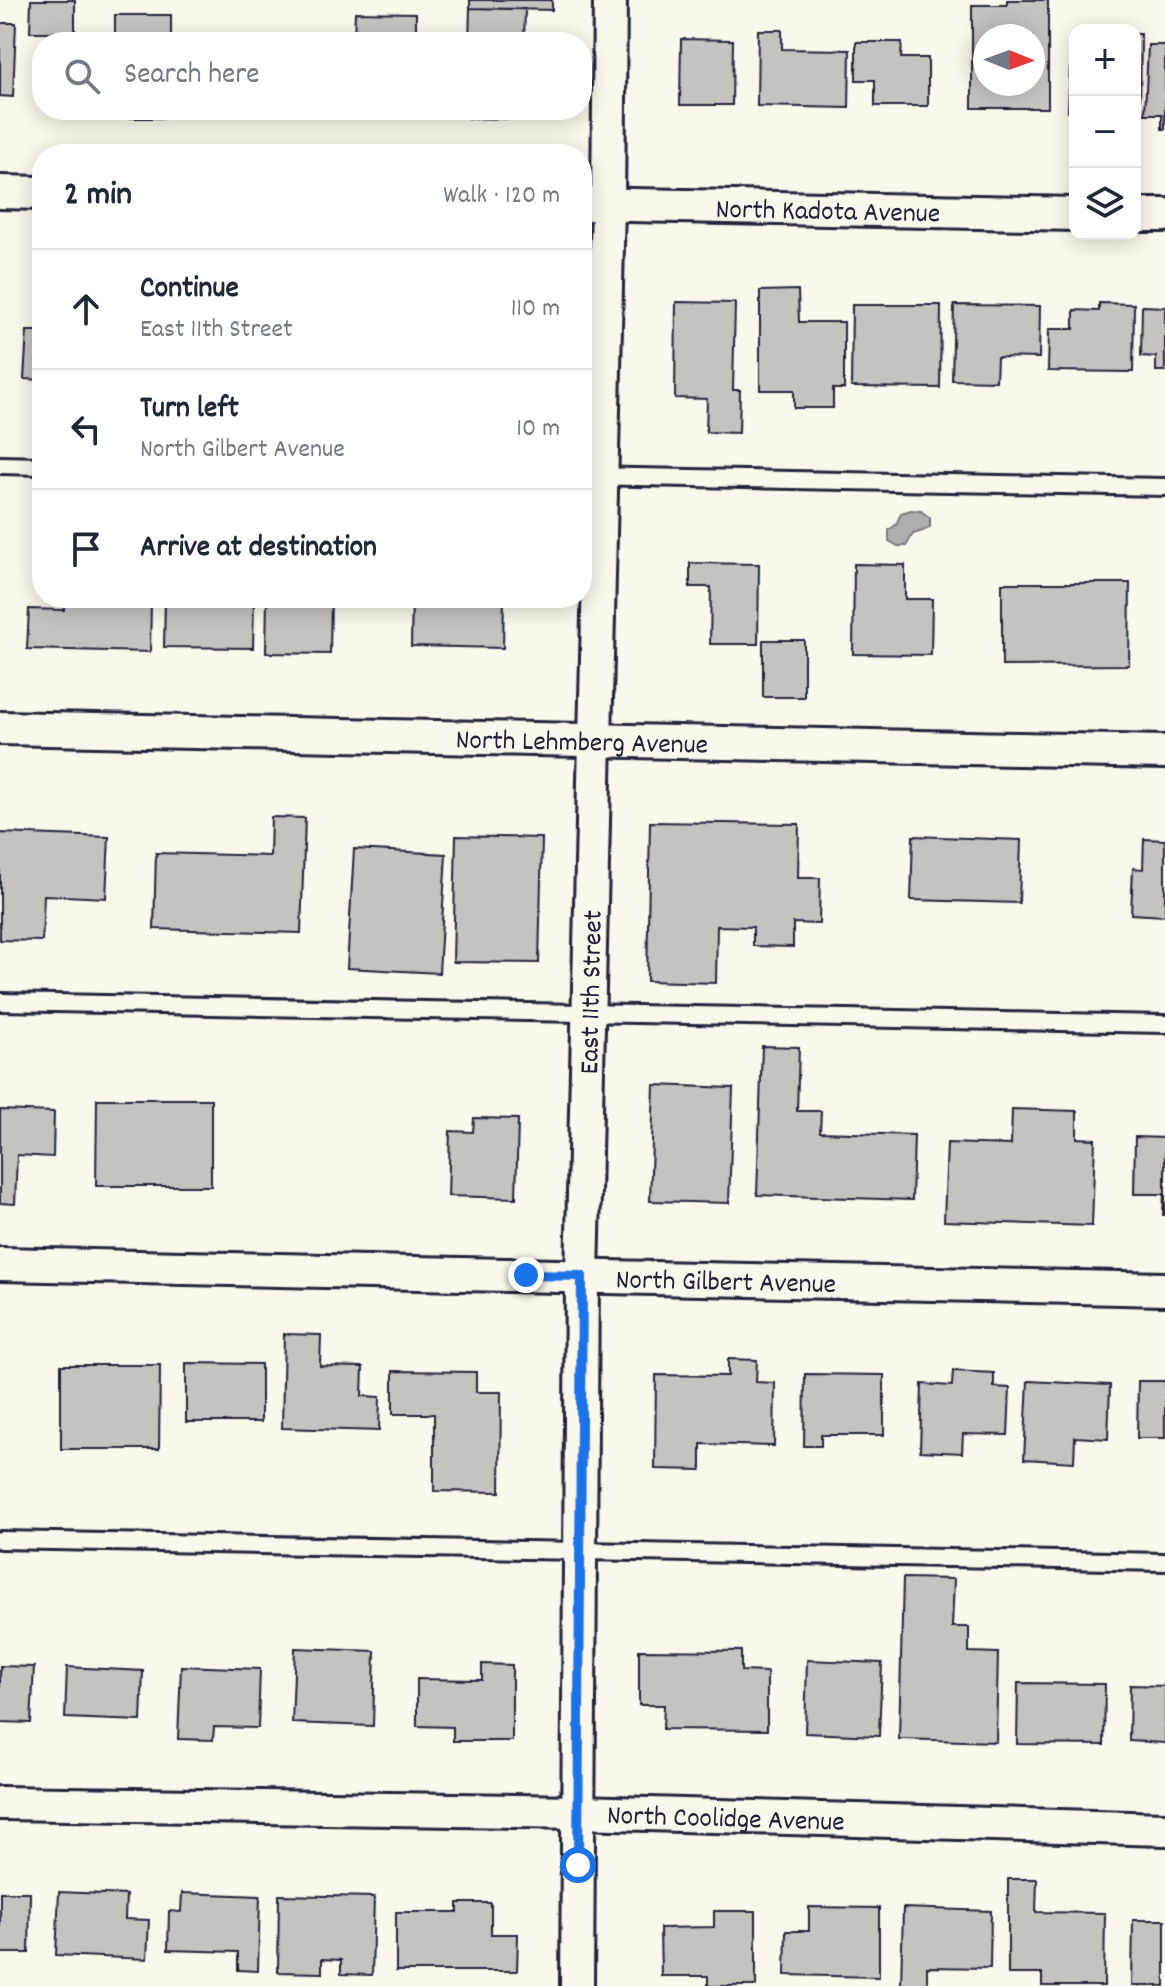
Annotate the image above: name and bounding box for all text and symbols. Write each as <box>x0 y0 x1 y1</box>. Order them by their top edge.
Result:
north arrow <box>973 24 1045 96</box>
map controls <box>1069 24 1141 240</box>
button: + <box>1069 24 1141 96</box>
search box <box>32 32 592 120</box>
icon: search <box>60 54 104 98</box>
text: Search here <box>124 55 260 98</box>
button: − <box>1069 96 1141 168</box>
button: layers <box>1069 168 1141 240</box>
text: 2 min <box>64 172 132 221</box>
text: Walk · 120 m <box>443 178 560 215</box>
street label: North Kadota Avenue <box>715 192 941 236</box>
text: Continue <box>140 269 239 312</box>
icon: ahead <box>64 287 108 331</box>
text: 110 m <box>511 291 560 328</box>
text: East 11th Street <box>140 312 293 349</box>
text: Turn left <box>140 389 239 432</box>
icon: left <box>64 407 108 451</box>
text: 10 m <box>516 411 560 448</box>
text: North Gilbert Avenue <box>140 432 345 469</box>
icon: arrive <box>64 527 108 571</box>
text: Arrive at destination <box>140 528 377 571</box>
street label: North Lehmberg Avenue <box>455 722 708 768</box>
street label: East 11th Street <box>572 910 616 1075</box>
route end <box>508 1257 544 1293</box>
street label: North Gilbert Avenue <box>615 1262 836 1307</box>
street label: North Coolidge Avenue <box>606 1798 845 1845</box>
route start <box>560 1847 596 1883</box>

